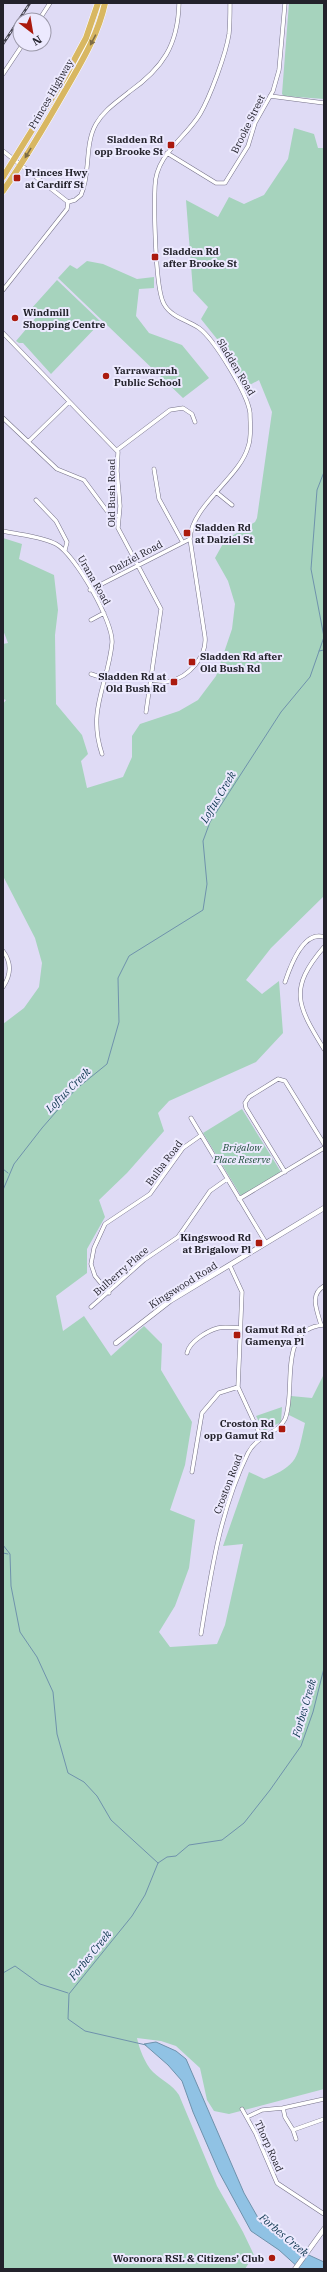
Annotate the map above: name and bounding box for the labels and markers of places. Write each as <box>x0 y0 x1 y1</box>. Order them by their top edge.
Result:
place label: Sladden Rd opp Brooke St <box>94 133 164 158</box>
marker: Sladden Rd opp Brooke St <box>166 140 176 150</box>
place label: Princes Hwy at Cardiff St <box>25 166 88 191</box>
marker: Princes Hwy at Cardiff St <box>12 173 22 183</box>
place label: Sladden Rd after Brooke St <box>163 245 237 270</box>
marker: Sladden Rd after Brooke St <box>150 252 160 262</box>
place label: Windmill Shopping Centre <box>23 306 106 331</box>
marker: Windmill Shopping Centre <box>10 313 20 323</box>
place label: Yarrawarrah Public School <box>114 364 181 389</box>
marker: Yarrawarrah Public School <box>101 371 111 381</box>
place label: Sladden Rd at Dalziel St <box>195 521 253 546</box>
marker: Sladden Rd at Dalziel St <box>182 528 192 538</box>
place label: Sladden Rd after Old Bush Rd <box>200 650 282 675</box>
marker: Sladden Rd after Old Bush Rd <box>187 657 197 667</box>
place label: Sladden Rd at Old Bush Rd <box>98 670 167 695</box>
marker: Sladden Rd at Old Bush Rd <box>169 677 179 687</box>
place label: Kingswood Rd at Brigalow Pl <box>180 1231 252 1256</box>
marker: Kingswood Rd at Brigalow Pl <box>254 1238 264 1248</box>
place label: Gamut Rd at Gamenya Pl <box>245 1323 306 1348</box>
marker: Gamut Rd at Gamenya Pl <box>232 1330 242 1340</box>
place label: Croston Rd opp Gamut Rd <box>204 1417 275 1442</box>
marker: Croston Rd opp Gamut Rd <box>277 1424 287 1434</box>
place label: Woronora RSL & Citizens’ Club <box>113 2252 264 2265</box>
marker: Woronora RSL & Citizens’ Club <box>267 2253 277 2263</box>

